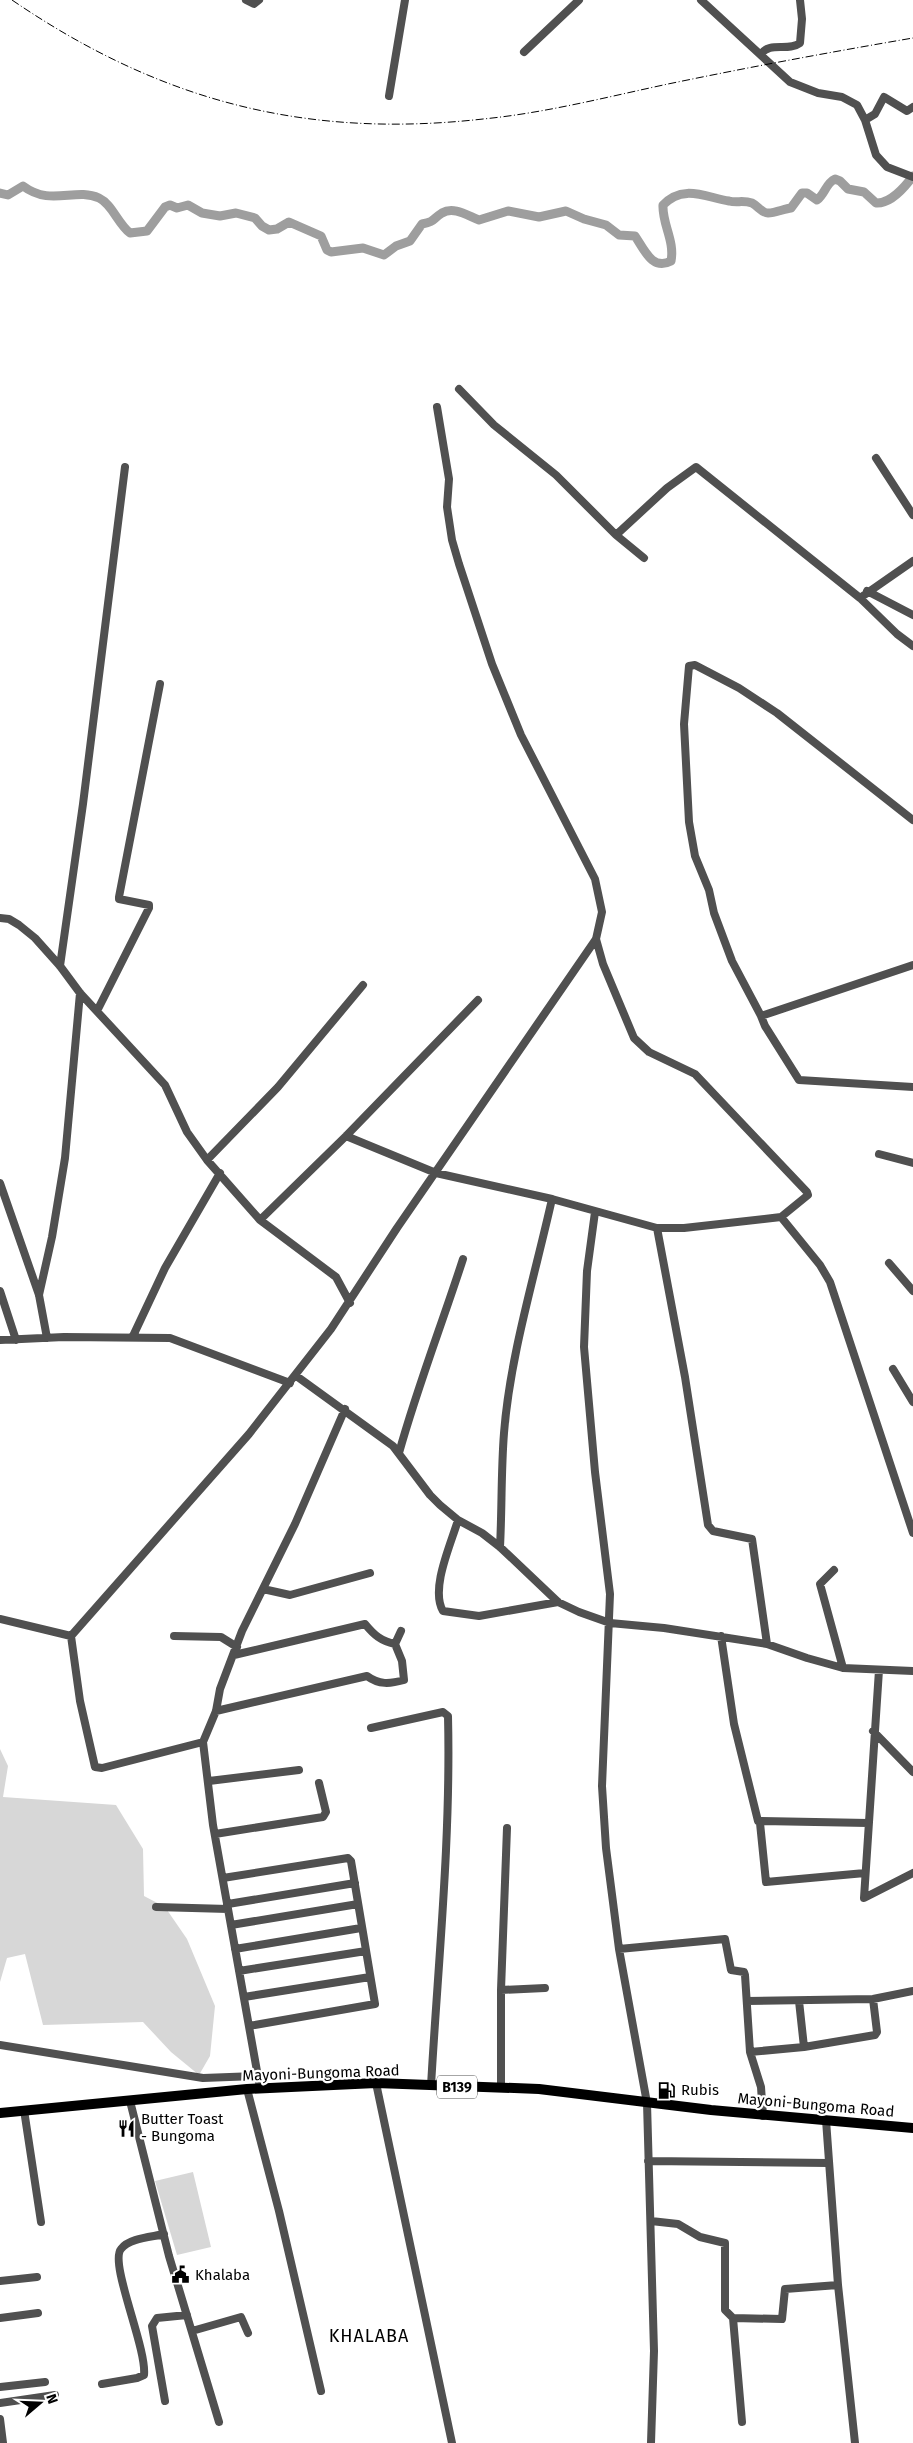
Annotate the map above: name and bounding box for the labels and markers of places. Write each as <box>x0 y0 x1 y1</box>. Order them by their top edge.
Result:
fuel station icon: Rubis <box>657 2080 677 2100</box>
place label: Rubis <box>681 2081 719 2099</box>
place label: Butter Toast - Bungoma <box>141 2110 224 2145</box>
restaurant icon: Butter Toast - Bungoma <box>117 2118 137 2138</box>
public building icon: Khalaba <box>171 2265 191 2285</box>
place label: Khalaba <box>195 2266 250 2284</box>

